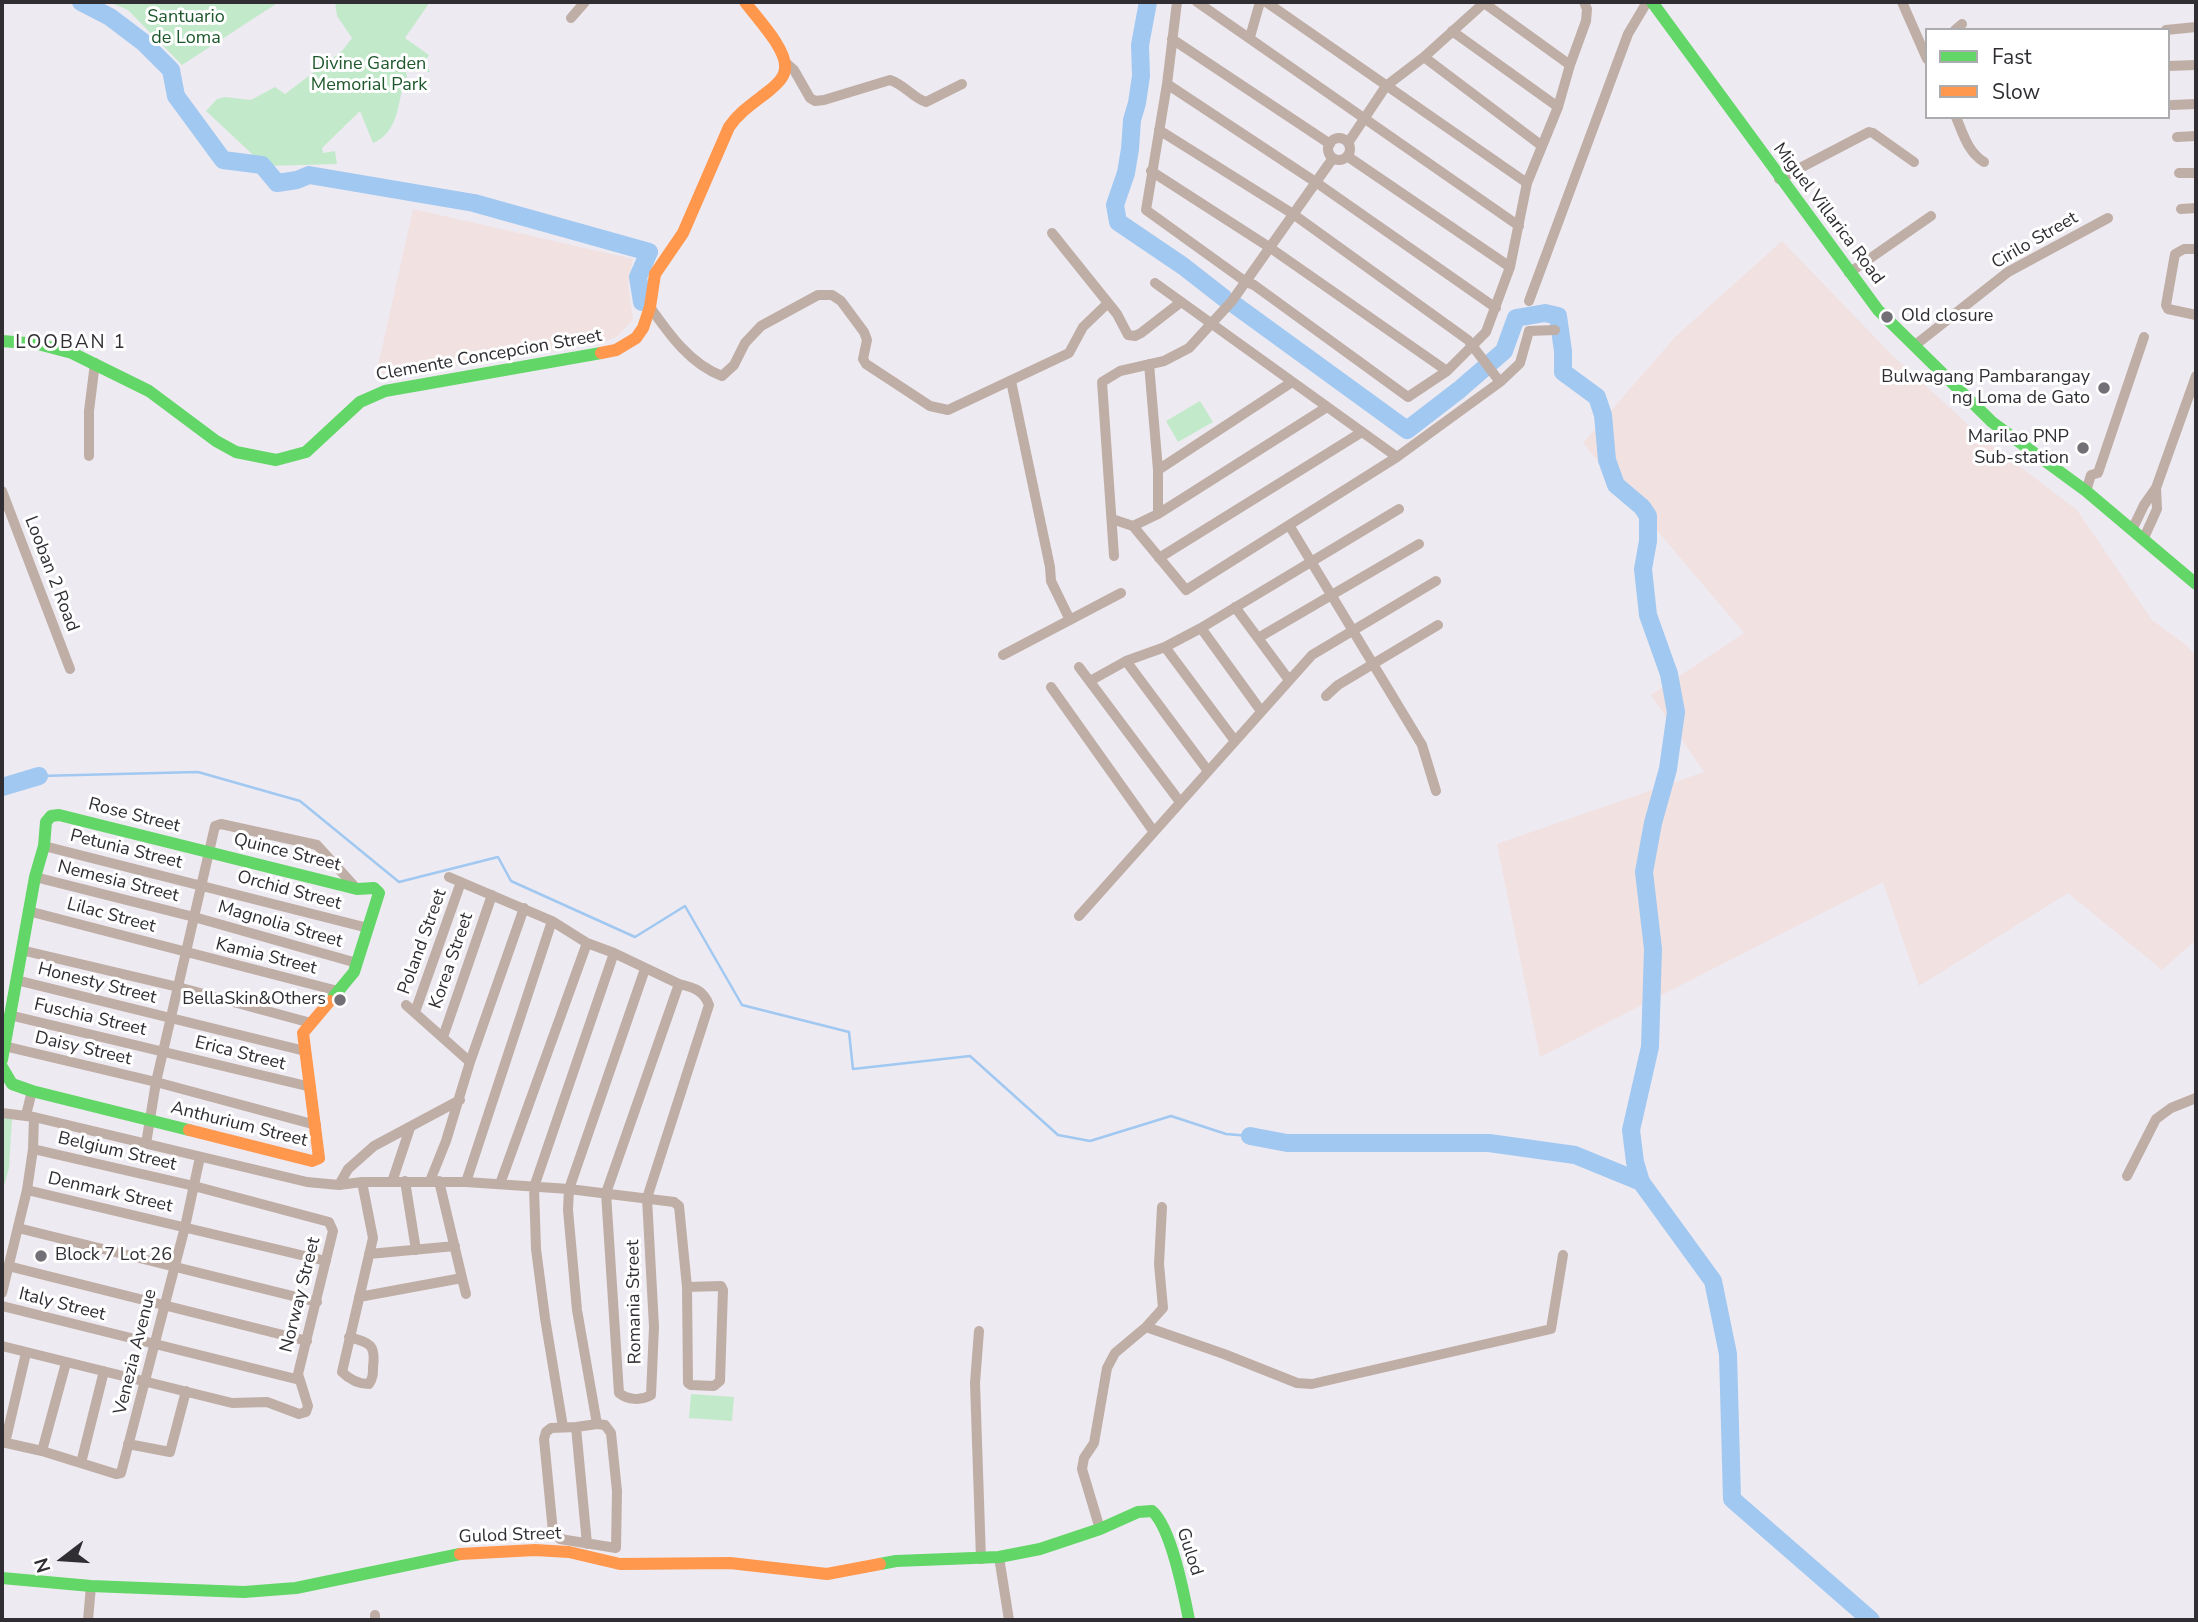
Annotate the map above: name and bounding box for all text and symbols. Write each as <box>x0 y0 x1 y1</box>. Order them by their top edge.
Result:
park label: Santuario de Loma <box>147 7 225 50</box>
legend <box>1925 28 2170 119</box>
text: Fast <box>1992 43 2032 71</box>
park label: Divine Garden Memorial Park <box>311 54 427 96</box>
text: Slow <box>1992 78 2040 106</box>
street label: Miguel Villarica Road <box>1768 139 1888 289</box>
street label: Cirilo Street <box>1988 208 2082 274</box>
place label: Old closure <box>1901 306 1993 328</box>
marker: Old closure <box>1879 309 1895 325</box>
street label: Clemente Concepcion Street <box>374 325 604 387</box>
district label: LOOBAN 1 <box>16 332 126 354</box>
place label: Bulwagang Pambarangay ng Loma de Gato <box>1881 367 2090 410</box>
marker: Bulwagang Pambarangay ng Loma de Gato <box>2096 380 2112 396</box>
place label: Marilao PNP Sub-station <box>1968 427 2069 470</box>
marker: Marilao PNP Sub-station <box>2075 440 2091 456</box>
street label: Looban 2 Road <box>19 513 83 635</box>
street label: Rose Street <box>86 794 182 838</box>
street label: Petunia Street <box>68 826 184 874</box>
street label: Quince Street <box>231 829 343 877</box>
street label: Nemesia Street <box>55 857 181 907</box>
street label: Orchid Street <box>234 867 344 915</box>
street label: Poland Street <box>394 886 452 998</box>
street label: Lilac Street <box>64 894 158 938</box>
street label: Magnolia Street <box>215 897 345 953</box>
street label: Korea Street <box>425 910 479 1012</box>
street label: Kamia Street <box>213 934 319 980</box>
street label: Honesty Street <box>35 959 159 1009</box>
place label: BellaSkin&Others <box>182 989 326 1011</box>
marker: BellaSkin&Others <box>332 992 348 1008</box>
street label: Fuschia Street <box>32 995 148 1041</box>
street label: Daisy Street <box>33 1027 133 1071</box>
street label: Erica Street <box>192 1032 288 1076</box>
street label: Anthurium Street <box>169 1098 309 1152</box>
street label: Belgium Street <box>56 1128 178 1176</box>
street label: Denmark Street <box>46 1168 174 1218</box>
street label: Norway Street <box>276 1235 326 1355</box>
street label: Romania Street <box>623 1240 647 1364</box>
place label: Block 7 Lot 26 <box>55 1245 172 1267</box>
marker: Block 7 Lot 26 <box>33 1248 49 1264</box>
street label: Italy Street <box>16 1284 108 1326</box>
street label: Venezia Avenue <box>110 1287 162 1417</box>
street label: Gulod Street <box>458 1523 562 1549</box>
north arrow <box>28 1524 98 1594</box>
street label: Gulod <box>1171 1525 1207 1579</box>
text: N <box>28 1555 57 1576</box>

